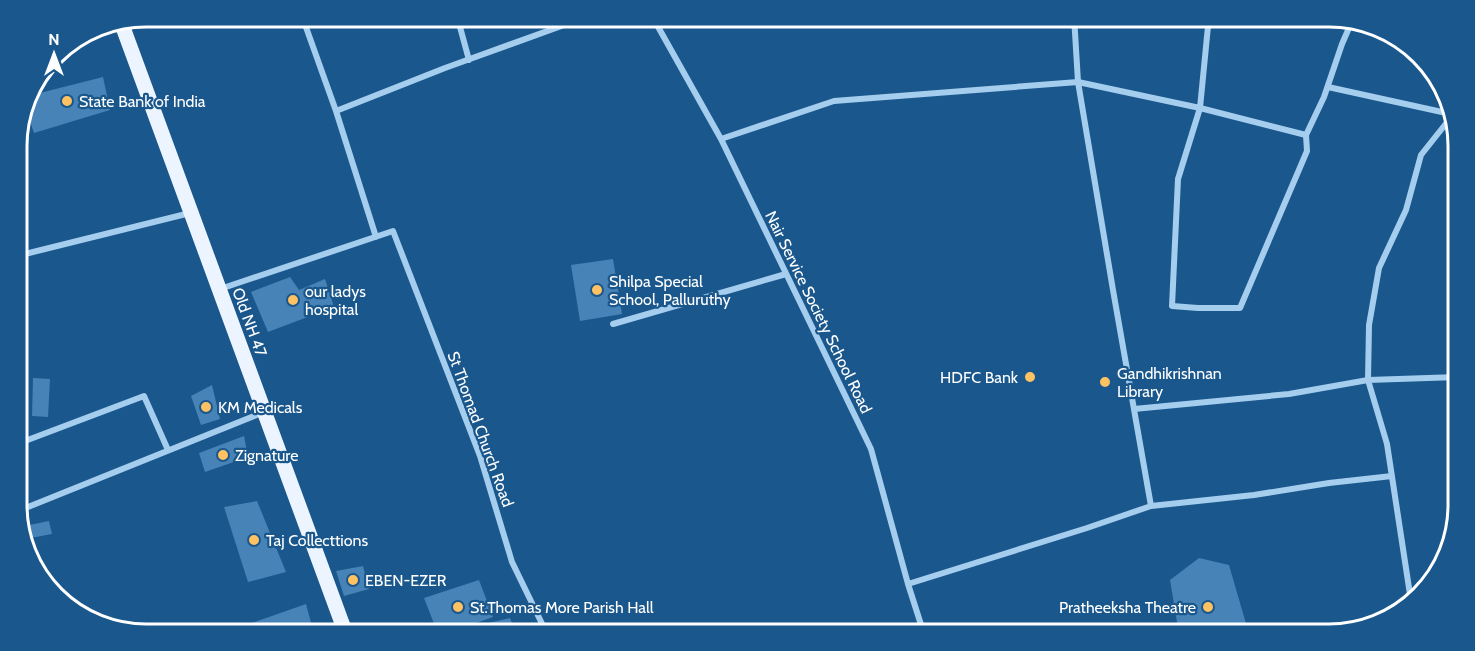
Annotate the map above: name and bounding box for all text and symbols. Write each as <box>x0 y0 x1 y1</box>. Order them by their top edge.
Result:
north arrow <box>24 24 84 84</box>
text: N <box>48 30 60 49</box>
place label: State Bank of India <box>79 92 206 111</box>
marker: State Bank of India <box>60 94 74 108</box>
street label: Nair Service Society School Road <box>761 208 876 416</box>
place label: Shilpa Special School, Palluruthy <box>609 272 731 309</box>
place label: our ladys hospital <box>305 282 366 319</box>
marker: Shilpa Special School, Palluruthy <box>590 283 604 297</box>
street label: Old NH 47 <box>228 285 271 359</box>
marker: our ladys hospital <box>286 293 300 307</box>
street label: St Thomad Church Road <box>444 349 518 510</box>
place label: Gandhikrishnan Library <box>1117 364 1222 401</box>
place label: HDFC Bank <box>940 368 1019 387</box>
marker: HDFC Bank <box>1023 370 1037 384</box>
marker: Gandhikrishnan Library <box>1098 375 1112 389</box>
place label: KM Medicals <box>218 398 303 417</box>
marker: KM Medicals <box>199 400 213 414</box>
place label: Zignature <box>235 446 298 465</box>
marker: Zignature <box>216 448 230 462</box>
place label: Taj Collecttions <box>266 531 369 550</box>
marker: Taj Collecttions <box>247 533 261 547</box>
place label: EBEN-EZER <box>365 571 447 590</box>
marker: EBEN-EZER <box>346 573 360 587</box>
place label: St.Thomas More Parish Hall <box>470 598 654 617</box>
place label: Pratheeksha Theatre <box>1059 598 1196 617</box>
marker: St.Thomas More Parish Hall <box>451 600 465 614</box>
marker: Pratheeksha Theatre <box>1201 600 1215 614</box>

